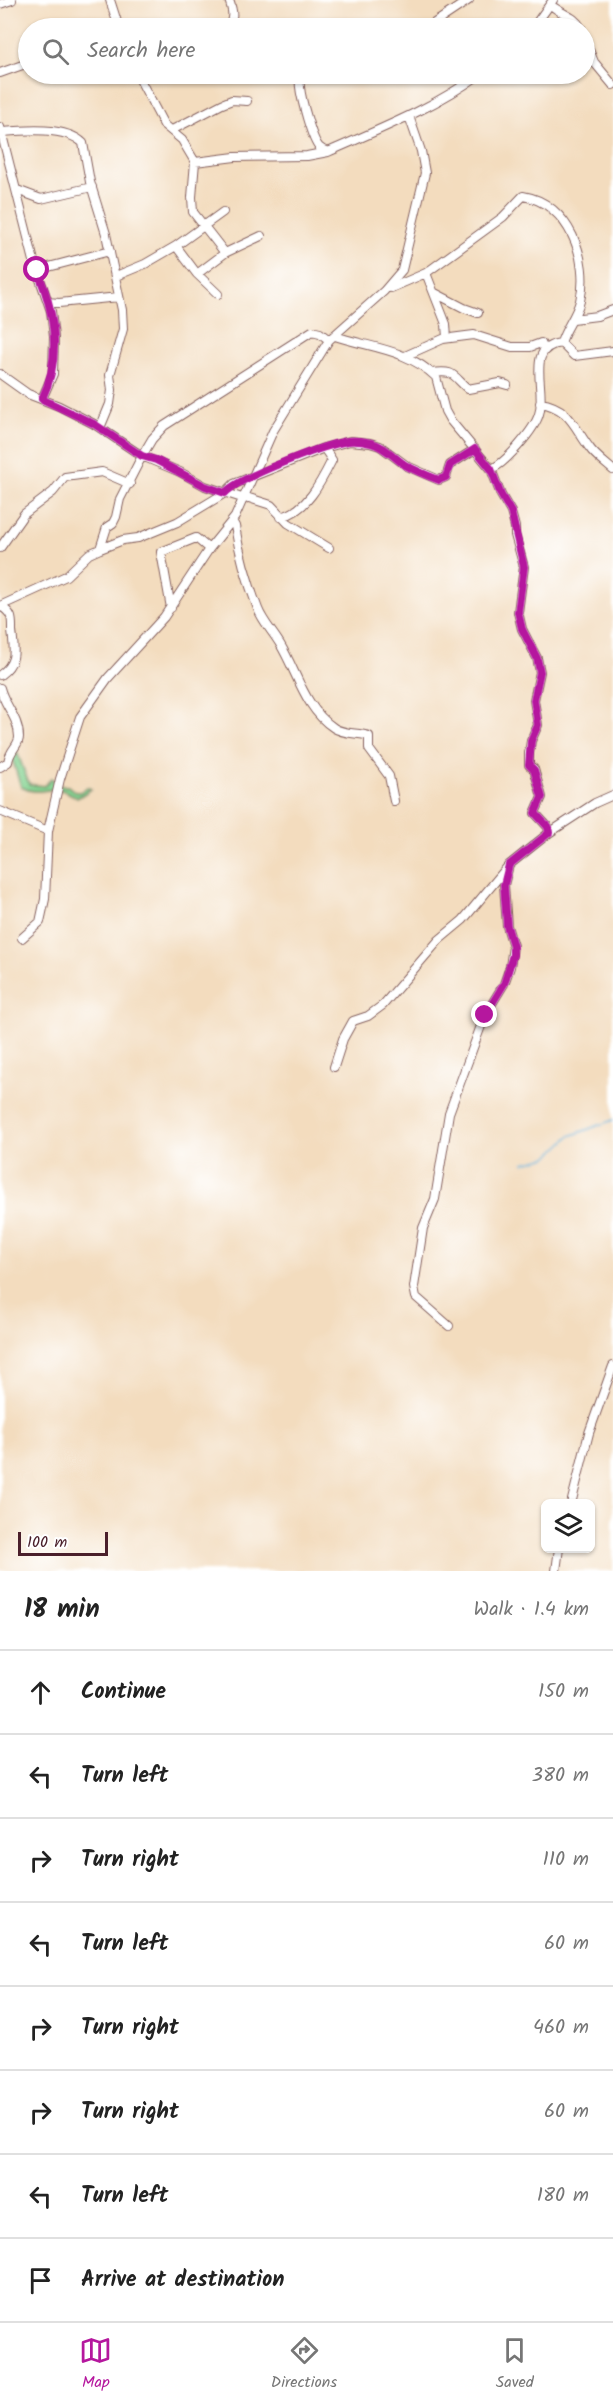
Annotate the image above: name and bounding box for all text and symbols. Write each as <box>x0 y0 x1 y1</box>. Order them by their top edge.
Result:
search box <box>18 18 595 84</box>
text: Search here <box>87 34 195 69</box>
icon: search <box>39 35 72 68</box>
route start <box>23 256 49 282</box>
route end <box>471 1001 497 1027</box>
map controls <box>541 1499 595 1553</box>
button: layers <box>541 1499 595 1553</box>
scale bar <box>18 1529 108 1556</box>
text: 100 m <box>27 1530 67 1555</box>
text: 18 min <box>24 1589 100 1631</box>
text: Walk · 1.4 km <box>474 1594 589 1626</box>
text: Continue <box>81 1675 166 1710</box>
icon: ahead <box>24 1676 57 1709</box>
text: 150 m <box>538 1676 589 1708</box>
text: Turn left <box>81 1759 168 1794</box>
icon: left <box>24 1760 57 1793</box>
text: 380 m <box>532 1760 589 1792</box>
text: Turn right <box>81 1843 179 1878</box>
icon: right <box>24 1844 57 1877</box>
text: 110 m <box>543 1844 589 1876</box>
text: Turn left <box>81 1927 168 1962</box>
icon: left <box>24 1928 57 1961</box>
text: 60 m <box>544 1928 589 1960</box>
text: Turn right <box>81 2011 179 2046</box>
icon: right <box>24 2012 57 2045</box>
text: 460 m <box>533 2012 589 2044</box>
text: Turn right <box>81 2095 179 2130</box>
icon: right <box>24 2096 57 2129</box>
text: 60 m <box>544 2096 589 2128</box>
text: Turn left <box>81 2179 168 2214</box>
icon: left <box>24 2180 57 2213</box>
text: 180 m <box>537 2180 589 2212</box>
text: Arrive at destination <box>81 2263 284 2298</box>
icon: arrive <box>24 2264 57 2297</box>
tab: Map <box>79 2334 112 2395</box>
tab: Directions <box>271 2334 337 2395</box>
tab: Saved <box>496 2334 534 2395</box>

